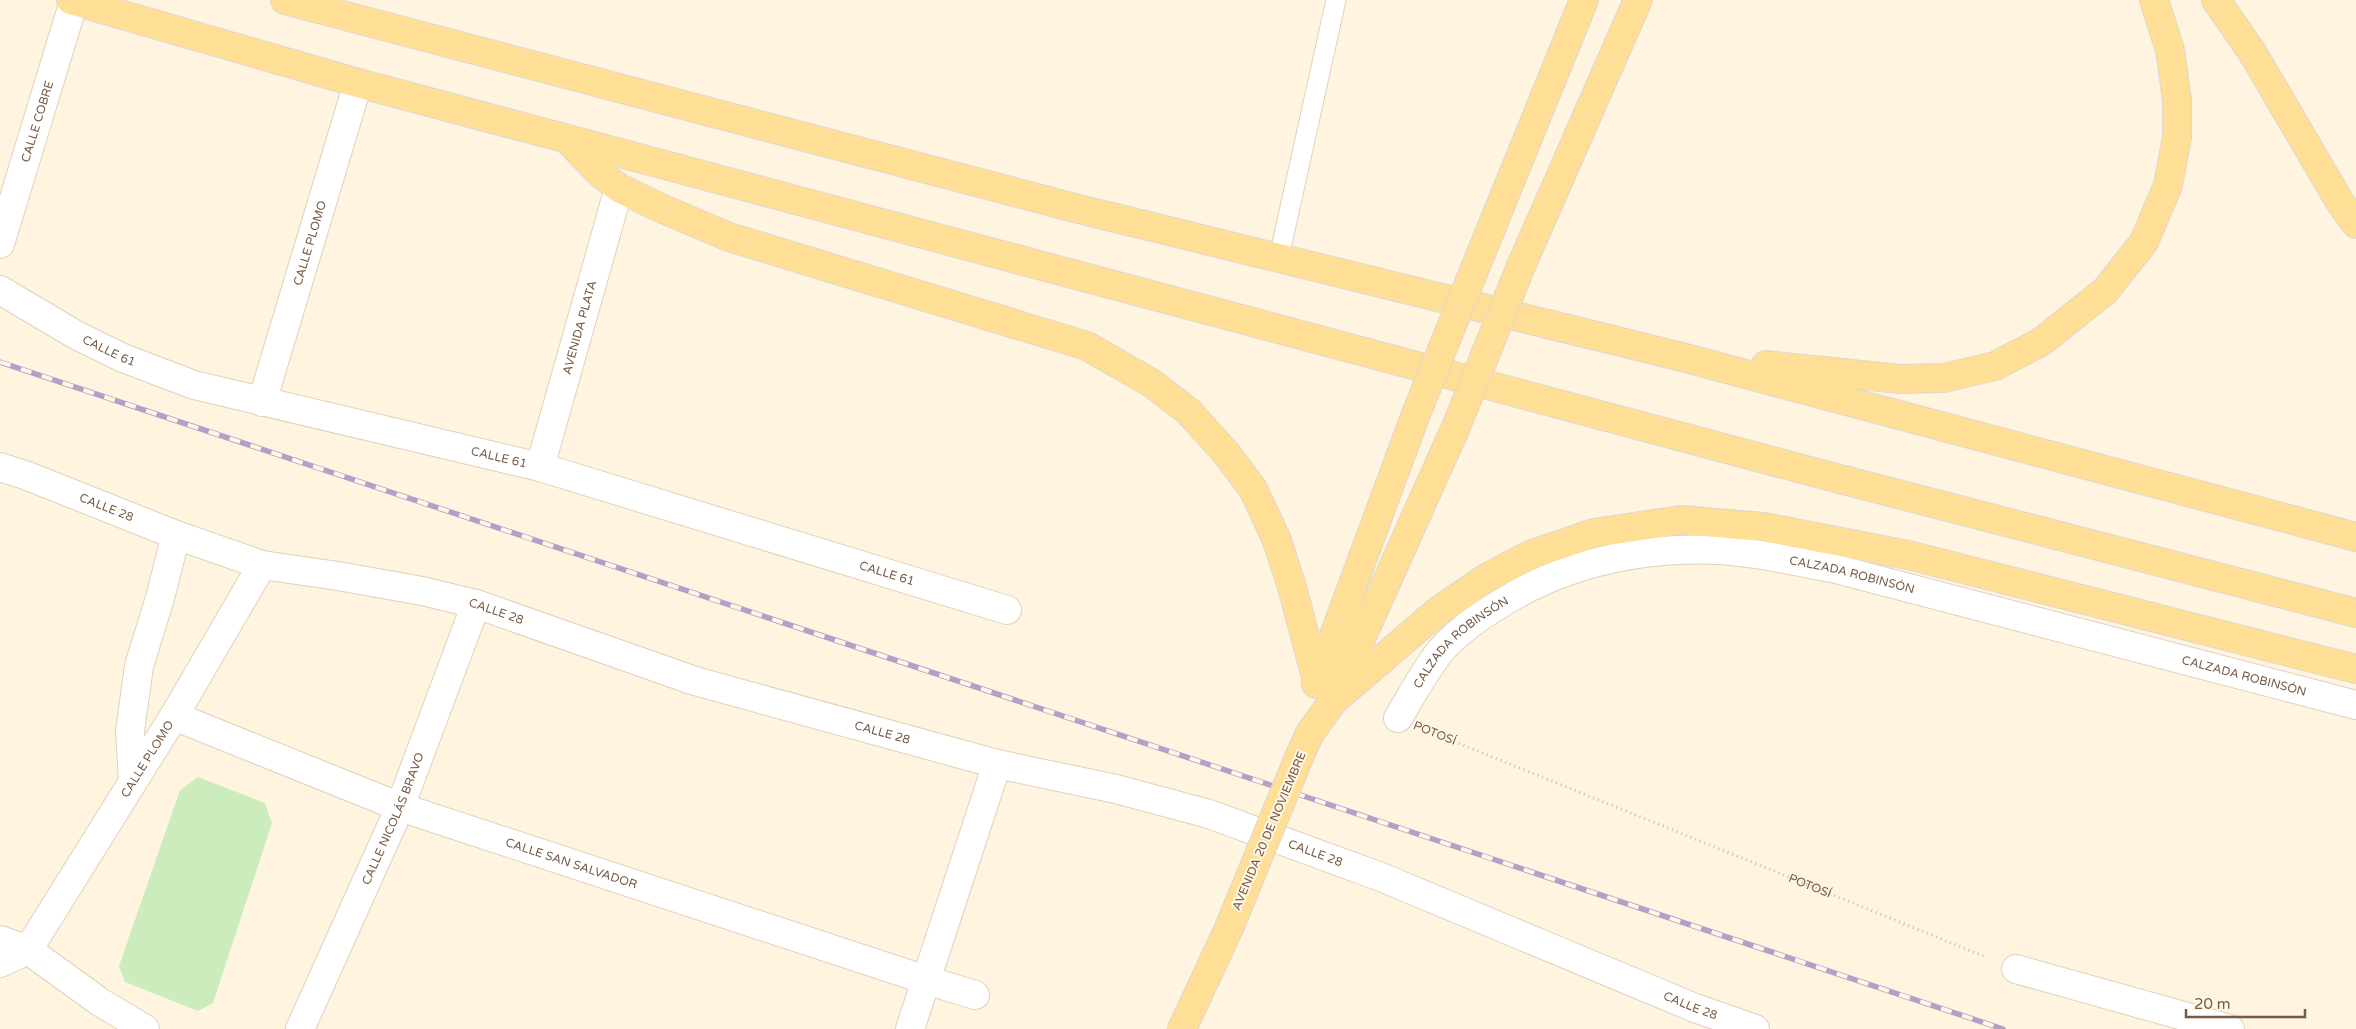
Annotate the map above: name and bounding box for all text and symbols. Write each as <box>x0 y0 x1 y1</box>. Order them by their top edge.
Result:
street label: CALLE COBRE <box>18 79 56 164</box>
street label: CALLE PLOMO <box>290 199 329 287</box>
street label: AVENIDA PLATA <box>560 279 599 376</box>
street label: CALLE 61 <box>80 332 138 369</box>
street label: CALLE 61 <box>470 444 528 471</box>
street label: CALLE 28 <box>77 490 136 524</box>
street label: CALZADA ROBINSÓN <box>1788 553 1916 596</box>
street label: CALLE 61 <box>858 558 916 588</box>
street label: CALZADA ROBINSÓN <box>1410 594 1511 691</box>
street label: CALLE 28 <box>468 596 526 627</box>
street label: CALZADA ROBINSÓN <box>2180 653 2308 699</box>
street label: CALLE PLOMO <box>118 718 177 800</box>
street label: CALLE 28 <box>853 718 912 747</box>
street label: POTOSÍ <box>1411 718 1459 748</box>
street label: AVENIDA 20 DE NOVIEMBRE <box>1229 749 1309 912</box>
street label: CALLE NICOLÁS BRAVO <box>359 750 427 887</box>
street label: CALLE SAN SALVADOR <box>504 835 639 892</box>
street label: CALLE 28 <box>1286 837 1345 869</box>
street label: POTOSÍ <box>1787 871 1834 901</box>
scale bar <box>2186 986 2305 1018</box>
street label: CALLE 28 <box>1661 989 1719 1022</box>
text: 20 m <box>2194 995 2231 1013</box>

